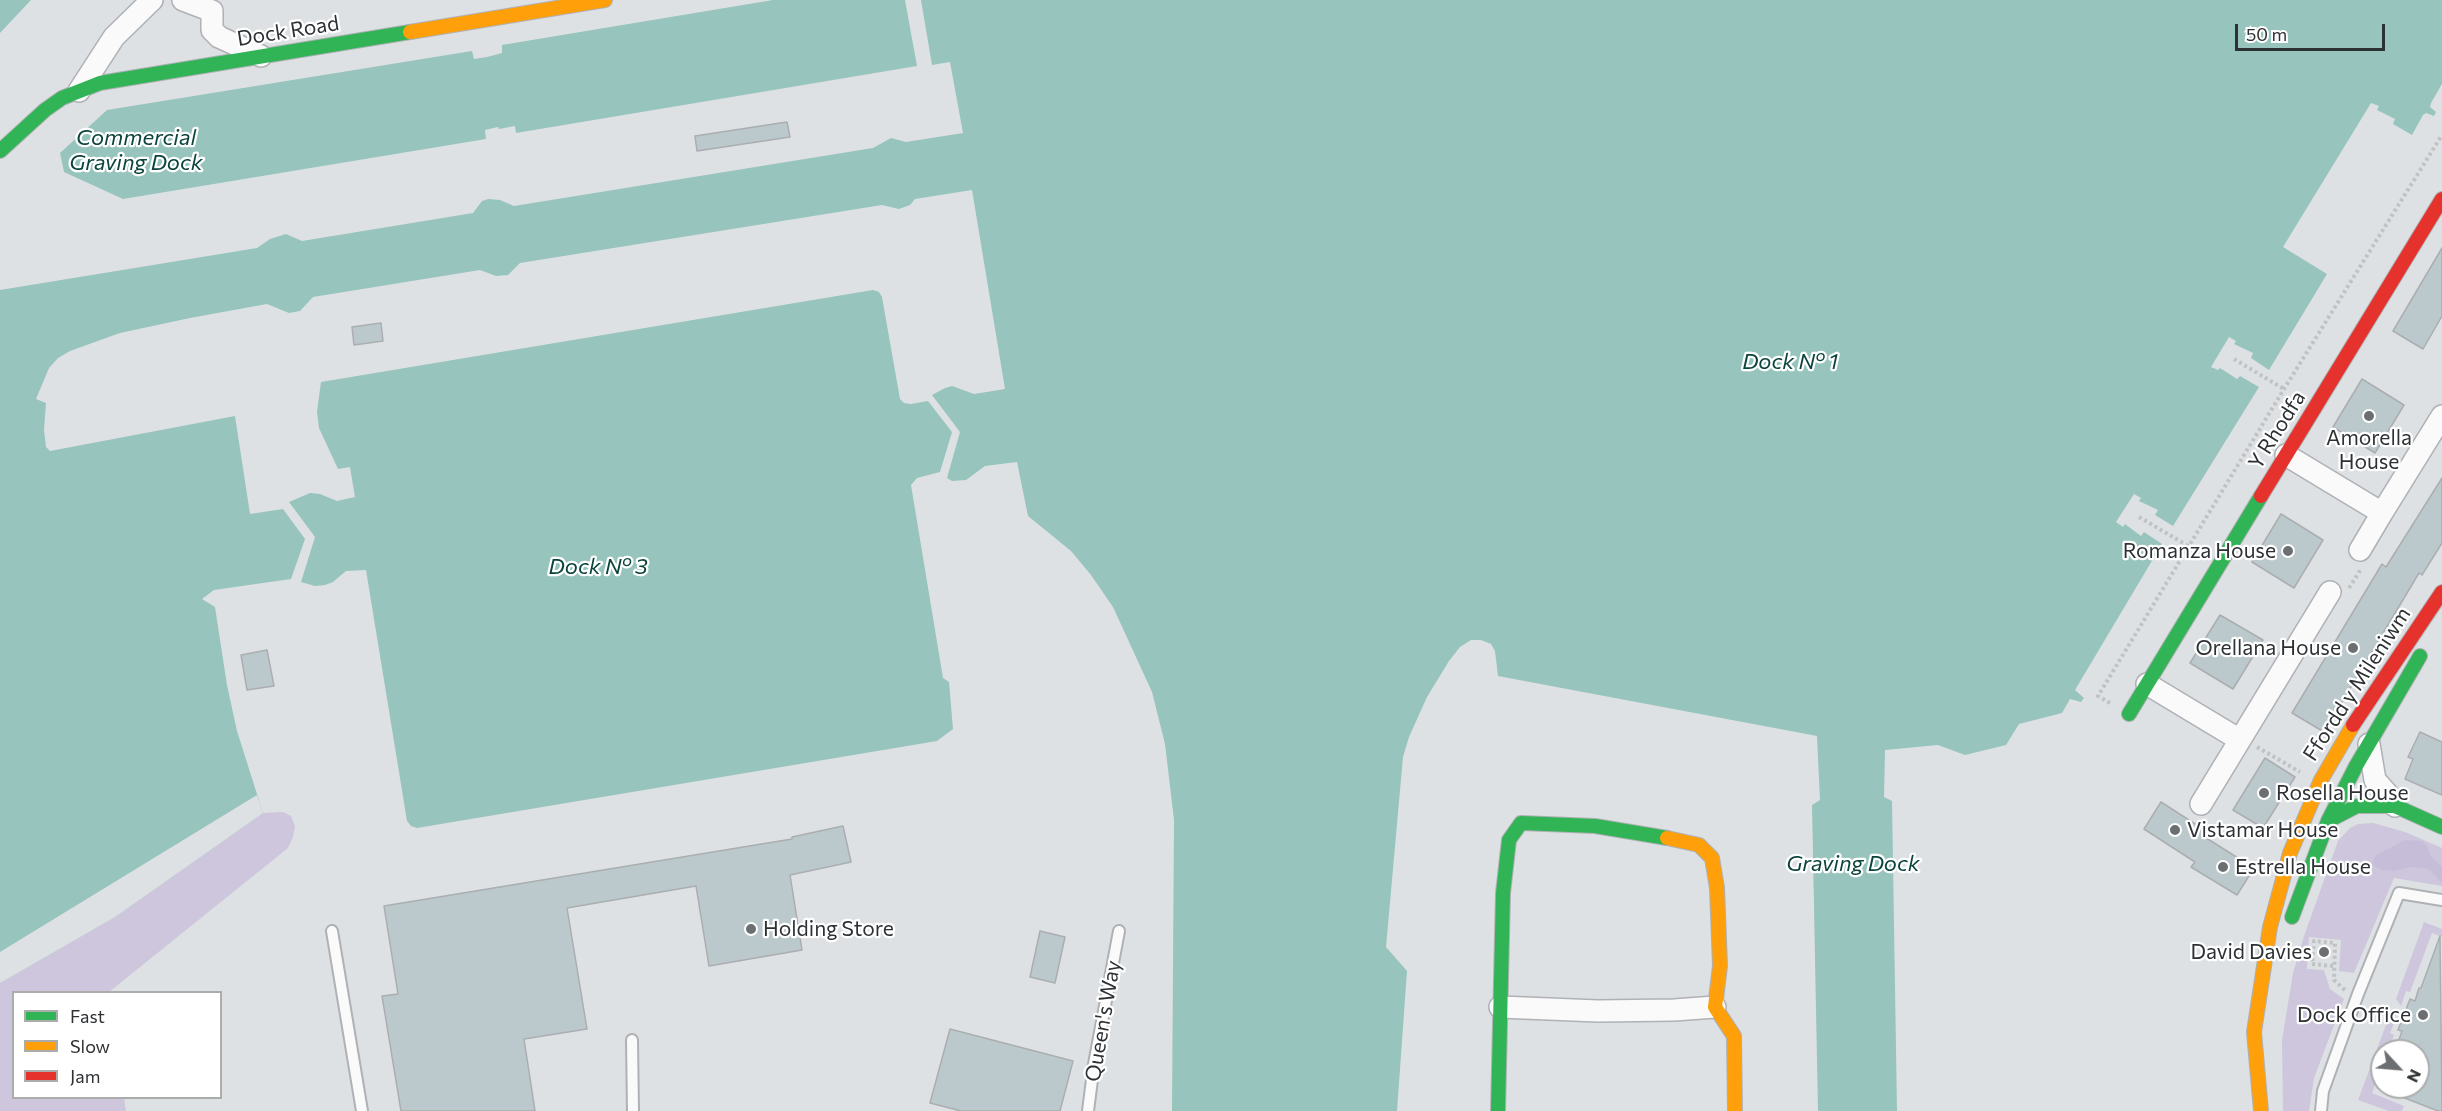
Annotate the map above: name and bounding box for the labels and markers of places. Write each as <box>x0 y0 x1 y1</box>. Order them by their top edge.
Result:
marker: Amorella House <box>2362 409 2376 423</box>
place label: Amorella House <box>2326 425 2412 475</box>
place label: Romanza House <box>2123 538 2276 564</box>
marker: Romanza House <box>2281 544 2295 558</box>
place label: Orellana House <box>2195 635 2341 661</box>
marker: Orellana House <box>2346 641 2360 655</box>
place label: Rosella House <box>2276 780 2409 806</box>
marker: Rosella House <box>2257 786 2271 800</box>
place label: Vistamar House <box>2187 817 2338 843</box>
marker: Vistamar House <box>2168 823 2182 837</box>
place label: Estrella House <box>2235 854 2371 880</box>
marker: Estrella House <box>2216 860 2230 874</box>
place label: Holding Store <box>763 916 894 942</box>
marker: Holding Store <box>744 922 758 936</box>
place label: David Davies <box>2190 939 2312 965</box>
marker: David Davies <box>2317 945 2331 959</box>
place label: Dock Office <box>2297 1002 2411 1028</box>
marker: Dock Office <box>2416 1008 2430 1022</box>

